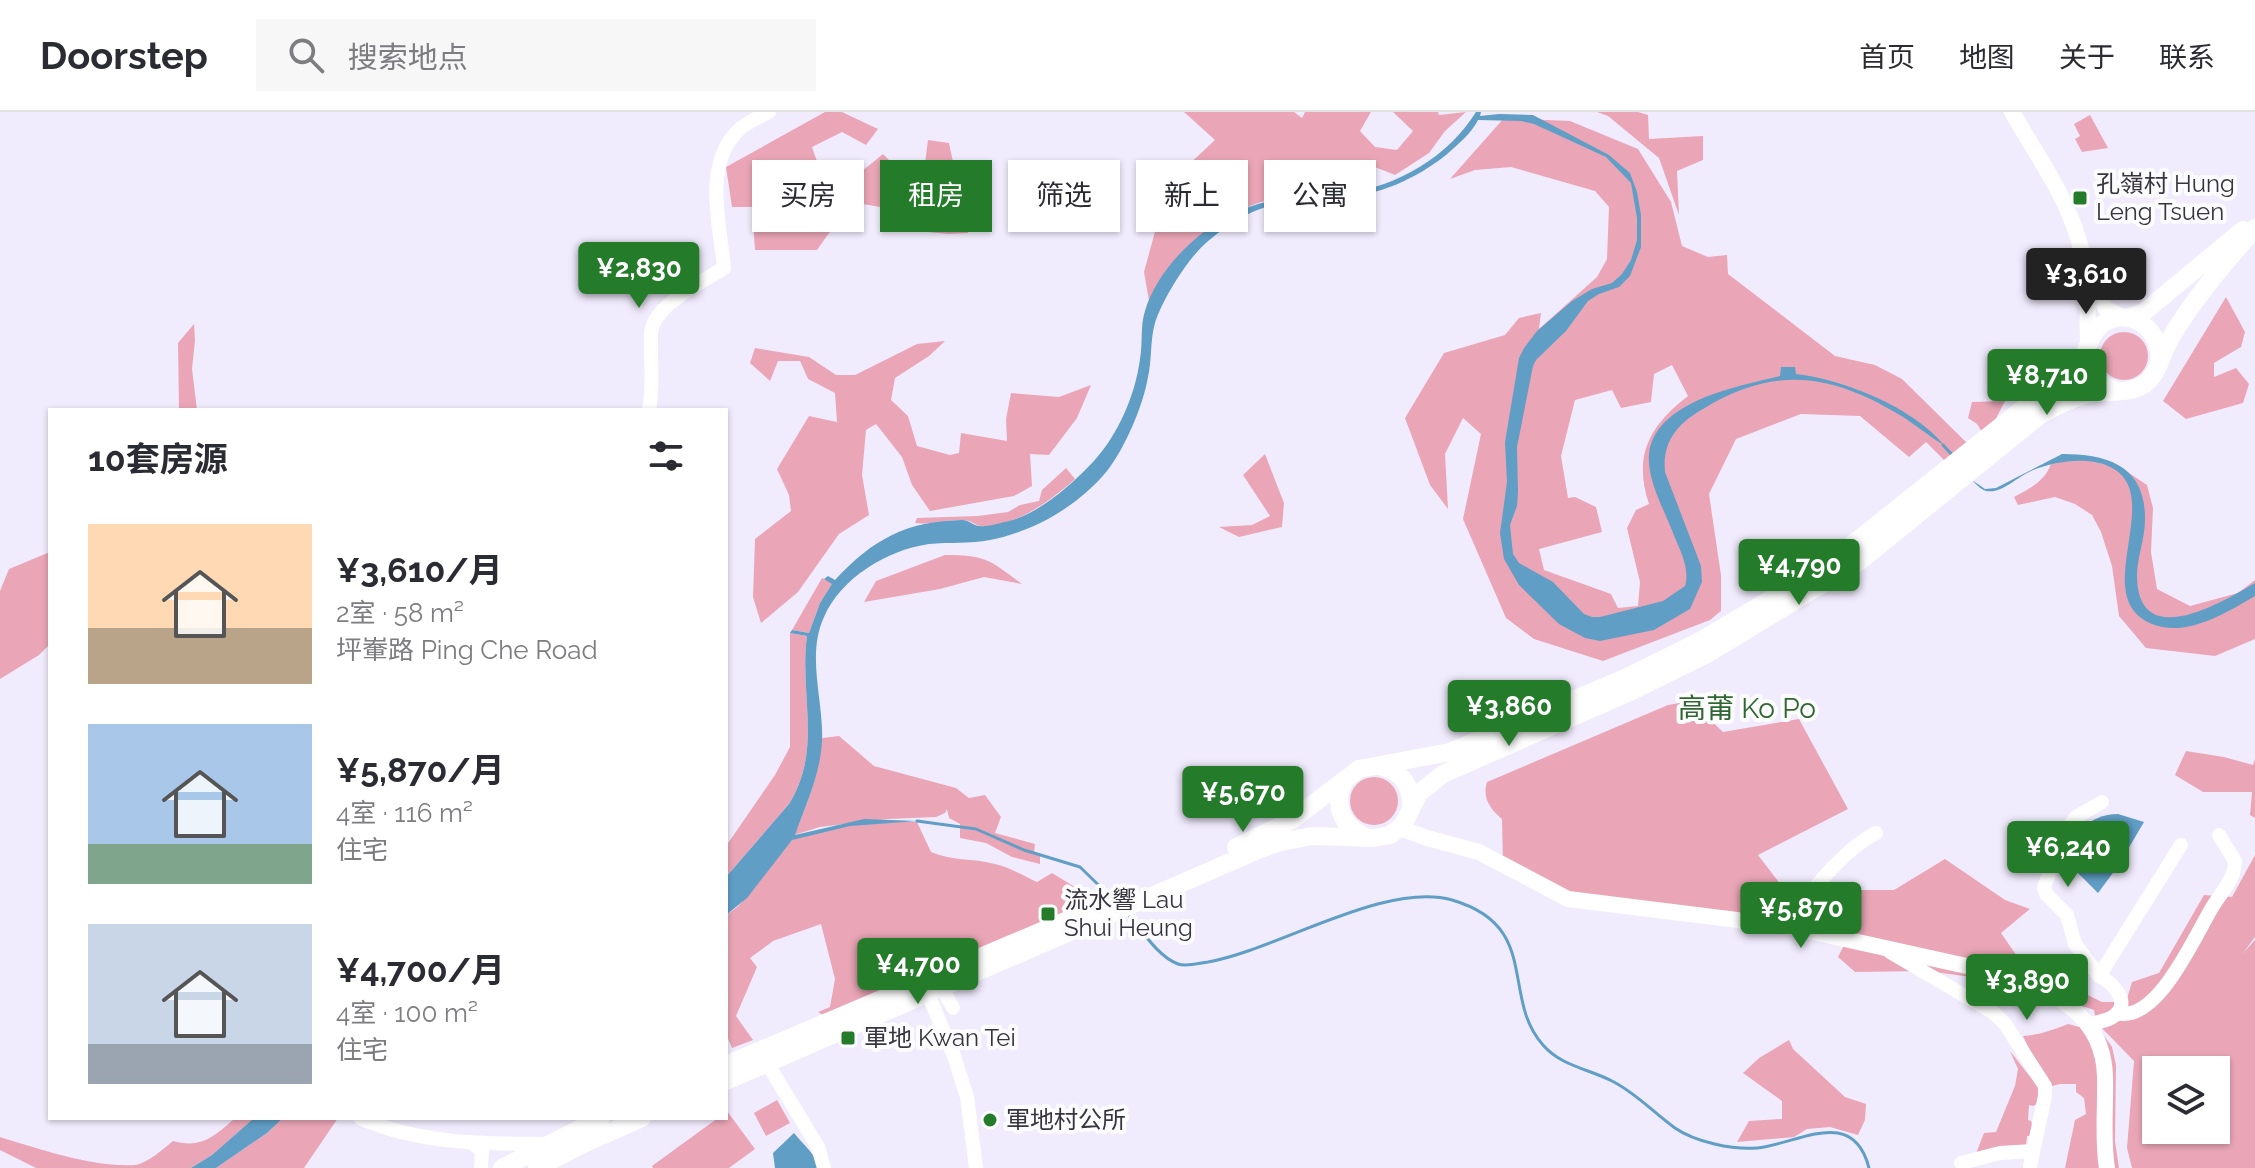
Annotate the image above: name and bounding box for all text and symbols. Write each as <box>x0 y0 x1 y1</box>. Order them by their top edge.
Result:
search box <box>256 19 816 91</box>
text: Doorstep <box>40 33 208 78</box>
icon: search <box>284 33 328 77</box>
text: 搜索地点 <box>348 40 468 75</box>
text: 首页 <box>1859 41 1915 74</box>
text: 地图 <box>1959 41 2015 74</box>
text: 关于 <box>2059 41 2115 74</box>
text: 联系 <box>2159 41 2215 74</box>
chip: 买房 <box>752 160 864 232</box>
chip: 租房 <box>880 160 992 232</box>
chip: 筛选 <box>1008 160 1120 232</box>
chip: 新上 <box>1136 160 1248 232</box>
chip: 公寓 <box>1264 160 1376 232</box>
place label: 孔嶺村 Hung Leng Tsuen <box>2096 169 2235 226</box>
marker: 孔嶺村 Hung Leng Tsuen <box>2071 189 2089 207</box>
pin: ¥2,830 <box>574 242 704 310</box>
pin: ¥3,610 <box>2021 248 2151 316</box>
text: ¥2,830 <box>596 253 682 283</box>
text: ¥3,610 <box>2044 259 2128 289</box>
pin: ¥8,710 <box>1982 349 2112 417</box>
text: ¥8,710 <box>2005 360 2089 390</box>
icon: filters <box>644 434 688 478</box>
text: 10套房源 <box>88 439 228 479</box>
pin: ¥4,790 <box>1734 539 1864 607</box>
text: ¥3,610/月 <box>336 550 503 590</box>
text: ¥4,790 <box>1757 550 1841 580</box>
icon: home <box>152 556 248 652</box>
text: 2室 · 58 m² <box>336 598 464 628</box>
text: 坪輋路 Ping Che Road <box>336 635 598 665</box>
pin: ¥3,860 <box>1444 680 1574 748</box>
text: ¥3,860 <box>1466 691 1552 721</box>
district label: 高莆 Ko Po <box>1678 692 1816 725</box>
text: ¥5,870/月 <box>336 750 505 790</box>
icon: home <box>152 756 248 852</box>
pin: ¥5,670 <box>1178 766 1308 834</box>
text: ¥5,670 <box>1200 777 1286 807</box>
text: 4室 · 116 m² <box>336 798 473 828</box>
pin: ¥6,240 <box>2003 821 2133 889</box>
text: ¥6,240 <box>2025 832 2111 862</box>
text: 住宅 <box>336 835 388 865</box>
pin: ¥5,870 <box>1736 882 1866 950</box>
place label: 流水響 Lau Shui Heung <box>1064 885 1193 942</box>
text: ¥5,870 <box>1758 893 1844 923</box>
marker: 流水響 Lau Shui Heung <box>1039 905 1057 923</box>
pin: ¥4,700 <box>853 938 983 1006</box>
text: ¥4,700 <box>875 949 961 979</box>
text: ¥4,700/月 <box>336 950 505 990</box>
pin: ¥3,890 <box>1962 954 2092 1022</box>
icon: home <box>152 956 248 1052</box>
text: ¥3,890 <box>1984 965 2070 995</box>
text: 4室 · 100 m² <box>336 998 478 1028</box>
place label: 軍地 Kwan Tei <box>864 1023 1016 1052</box>
marker: 軍地 Kwan Tei <box>839 1029 857 1047</box>
text: 住宅 <box>336 1035 388 1065</box>
map controls <box>2142 1056 2230 1144</box>
button: layers <box>2142 1056 2230 1144</box>
place label: 軍地村公所 <box>1006 1105 1126 1134</box>
marker: 軍地村公所 <box>981 1111 999 1129</box>

